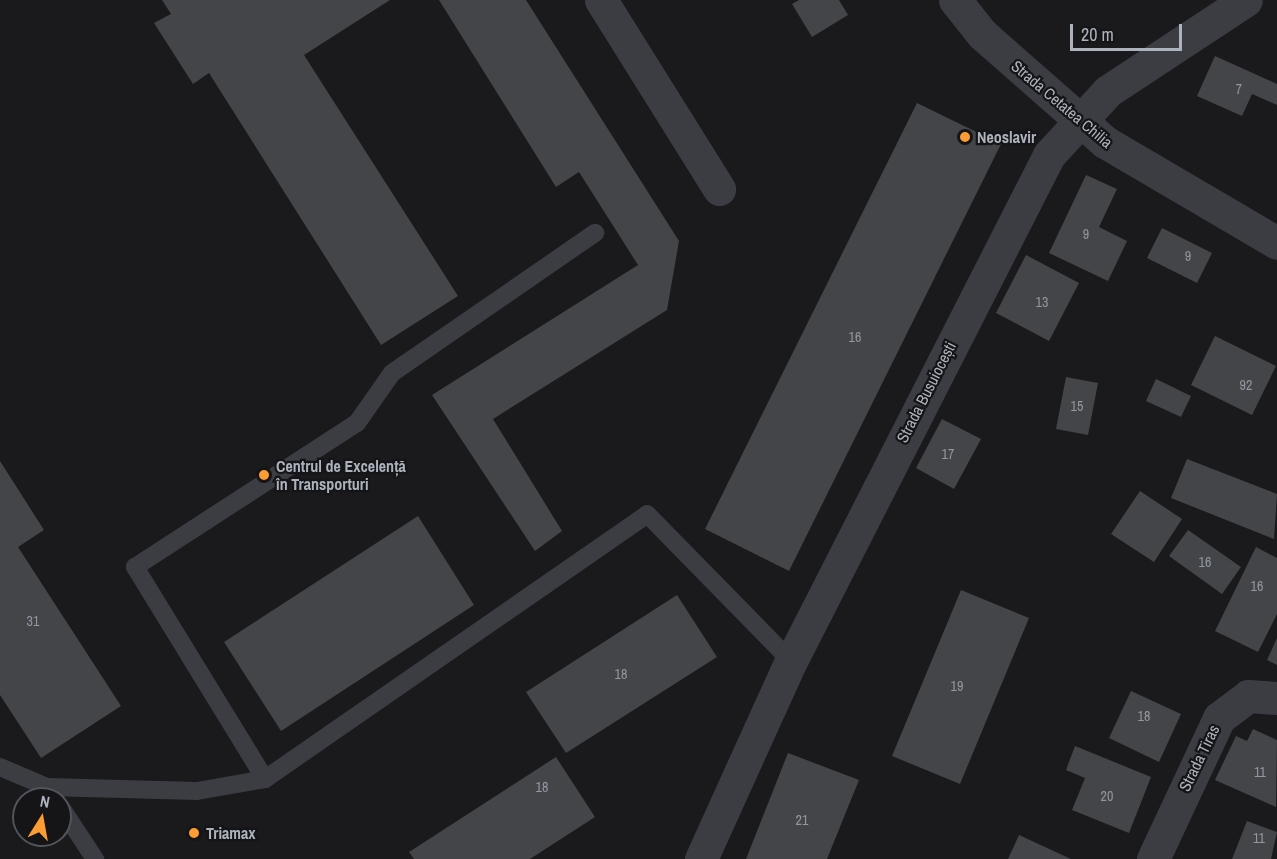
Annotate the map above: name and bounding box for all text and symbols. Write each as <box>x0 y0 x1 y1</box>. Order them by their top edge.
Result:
scale bar <box>1073 12 1186 50</box>
text: 20 m <box>1081 22 1114 47</box>
street label: Strada Cetatea Chilia <box>1008 56 1116 152</box>
house number: 7 <box>1236 81 1242 97</box>
place label: Neoslavir <box>977 127 1036 147</box>
marker: Neoslavir <box>958 130 972 144</box>
house number: 9 <box>1083 226 1089 242</box>
house number: 9 <box>1185 248 1191 264</box>
house number: 13 <box>1036 294 1048 310</box>
house number: 16 <box>849 329 861 345</box>
street label: Strada Busuiocești <box>892 338 960 446</box>
house number: 92 <box>1240 377 1252 393</box>
house number: 15 <box>1071 398 1083 414</box>
house number: 17 <box>942 446 954 462</box>
place label: Centrul de Excelență în Transporturi <box>276 456 406 494</box>
marker: Centrul de Excelență în Transporturi <box>257 468 271 482</box>
house number: 16 <box>1199 554 1211 570</box>
house number: 16 <box>1251 578 1263 594</box>
house number: 31 <box>27 613 39 629</box>
house number: 18 <box>615 666 627 682</box>
house number: 19 <box>951 678 963 694</box>
house number: 18 <box>1138 708 1150 724</box>
street label: Strada Tiras <box>1175 721 1223 795</box>
house number: 11 <box>1254 764 1266 780</box>
house number: 18 <box>536 779 548 795</box>
north arrow <box>12 787 72 847</box>
house number: 20 <box>1101 788 1113 804</box>
text: N <box>38 790 52 813</box>
house number: 21 <box>796 812 808 828</box>
place label: Triamax <box>206 823 256 843</box>
marker: Triamax <box>187 826 201 840</box>
house number: 11 <box>1253 830 1265 846</box>

